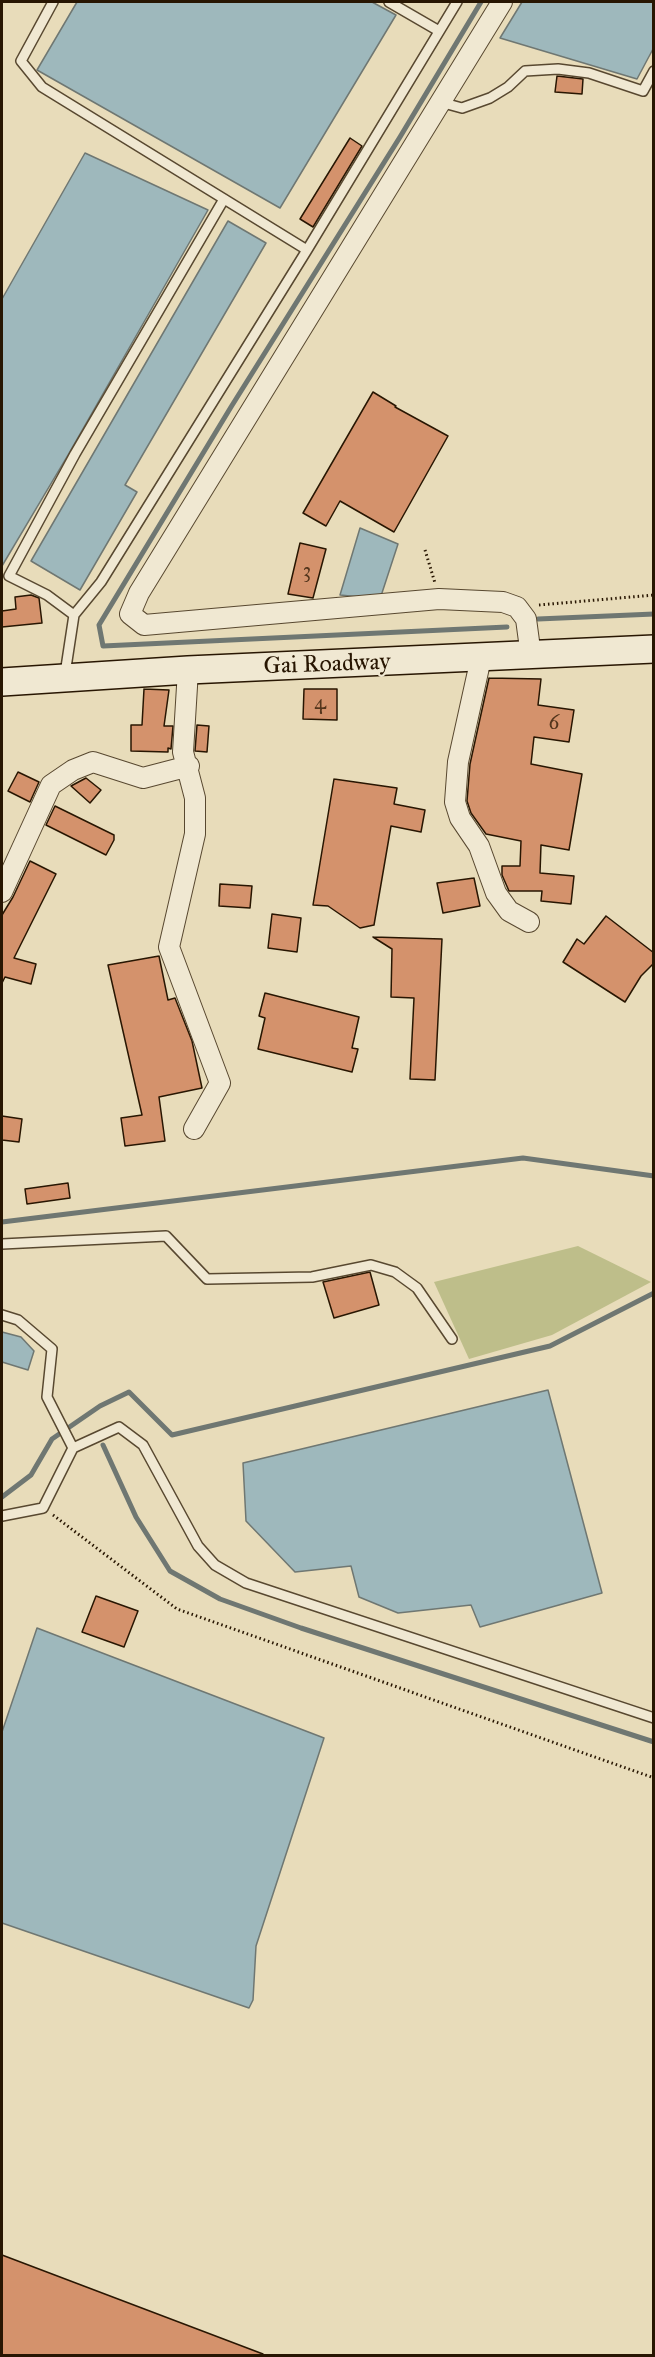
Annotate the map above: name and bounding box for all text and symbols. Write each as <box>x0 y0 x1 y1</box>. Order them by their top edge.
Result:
house number: 3 <box>303 559 311 585</box>
street label: Gai Roadway <box>263 648 391 682</box>
house number: 4 <box>314 691 326 717</box>
house number: 6 <box>549 711 559 737</box>

